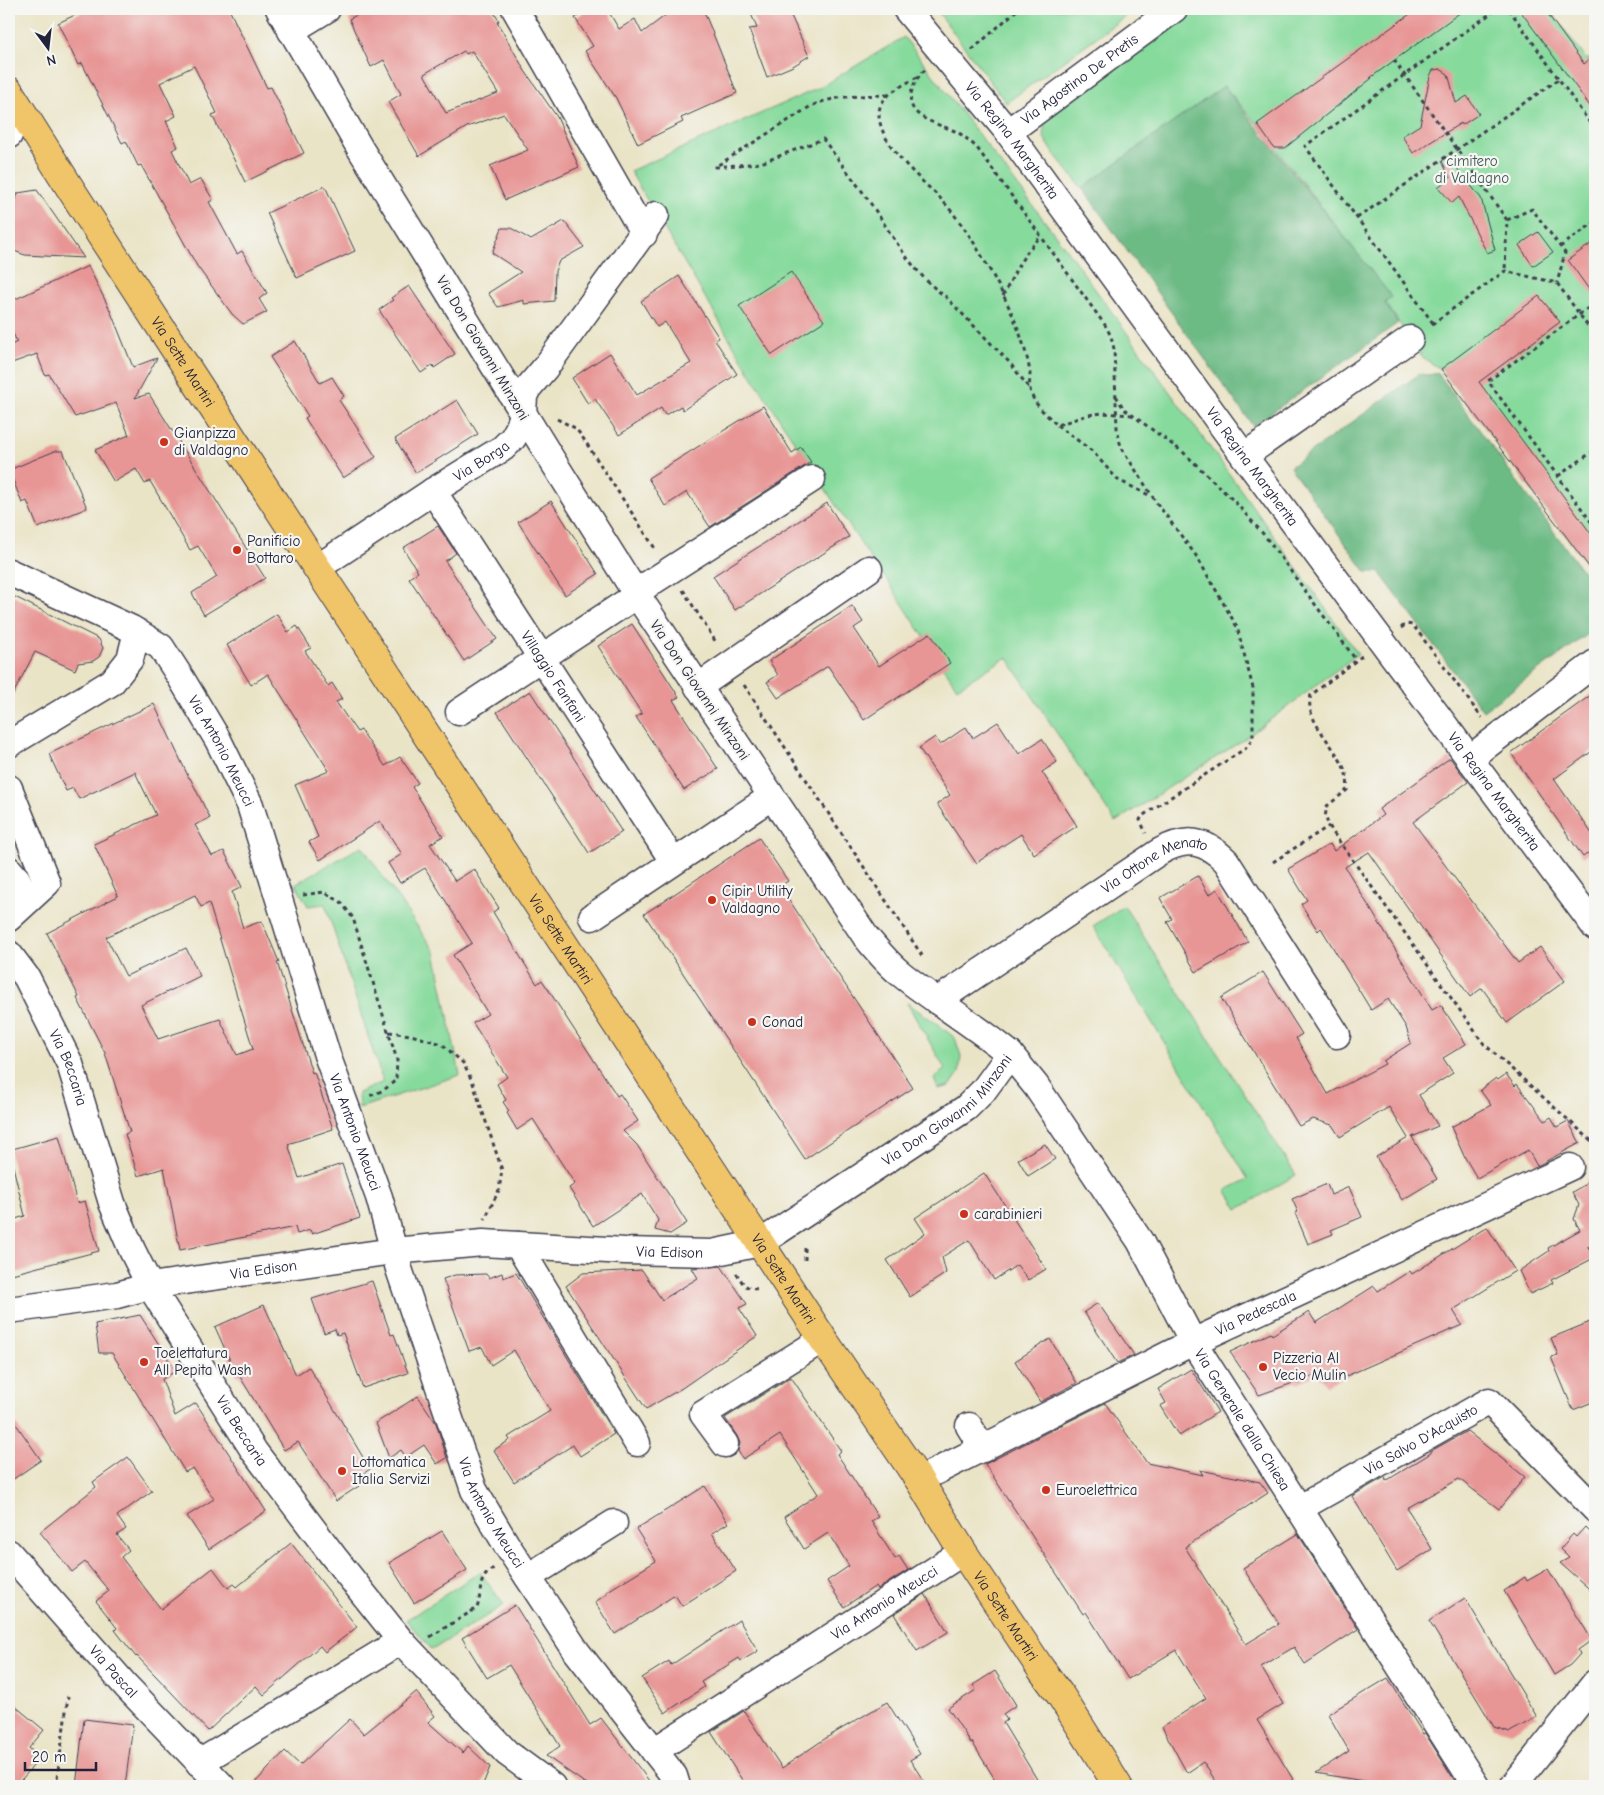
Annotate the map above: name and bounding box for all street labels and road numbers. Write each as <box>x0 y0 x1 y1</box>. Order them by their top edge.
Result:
street label: Via Agostino De Pretis <box>1017 30 1142 128</box>
street label: Via Regina Margherita <box>961 78 1063 203</box>
street label: Via Don Giovanni Minzoni <box>433 272 533 424</box>
street label: Via Sette Martiri <box>147 313 219 410</box>
street label: Via Regina Margherita <box>1202 404 1302 530</box>
street label: Via Borga <box>450 437 514 485</box>
street label: Via Don Giovanni Minzoni <box>646 616 754 764</box>
street label: Villaggio Fanfani <box>517 627 589 725</box>
street label: Via Antonio Meucci <box>184 692 258 809</box>
street label: Via Regina Margherita <box>1444 729 1544 854</box>
street label: Via Ottone Menato <box>1098 833 1211 897</box>
street label: Via Sette Martiri <box>525 891 597 988</box>
street label: Via Beccaria <box>45 1027 91 1108</box>
street label: Via Don Giovanni Minzoni <box>879 1051 1016 1170</box>
street label: Via Antonio Meucci <box>326 1071 385 1193</box>
street label: Via Sette Martiri <box>747 1230 820 1327</box>
street label: Via Edison <box>636 1242 703 1262</box>
street label: Via Edison <box>229 1256 298 1283</box>
street label: Via Pedescala <box>1212 1286 1299 1339</box>
street label: Via Generale dalla Chiesa <box>1191 1345 1294 1494</box>
street label: Via Beccaria <box>212 1392 271 1470</box>
street label: Via Salvo D'Acquisto <box>1361 1400 1481 1479</box>
street label: Via Antonio Meucci <box>455 1455 528 1571</box>
street label: Via Antonio Meucci <box>828 1562 941 1644</box>
street label: Via Sette Martiri <box>969 1568 1042 1664</box>
street label: Via Pascal <box>85 1642 141 1702</box>

